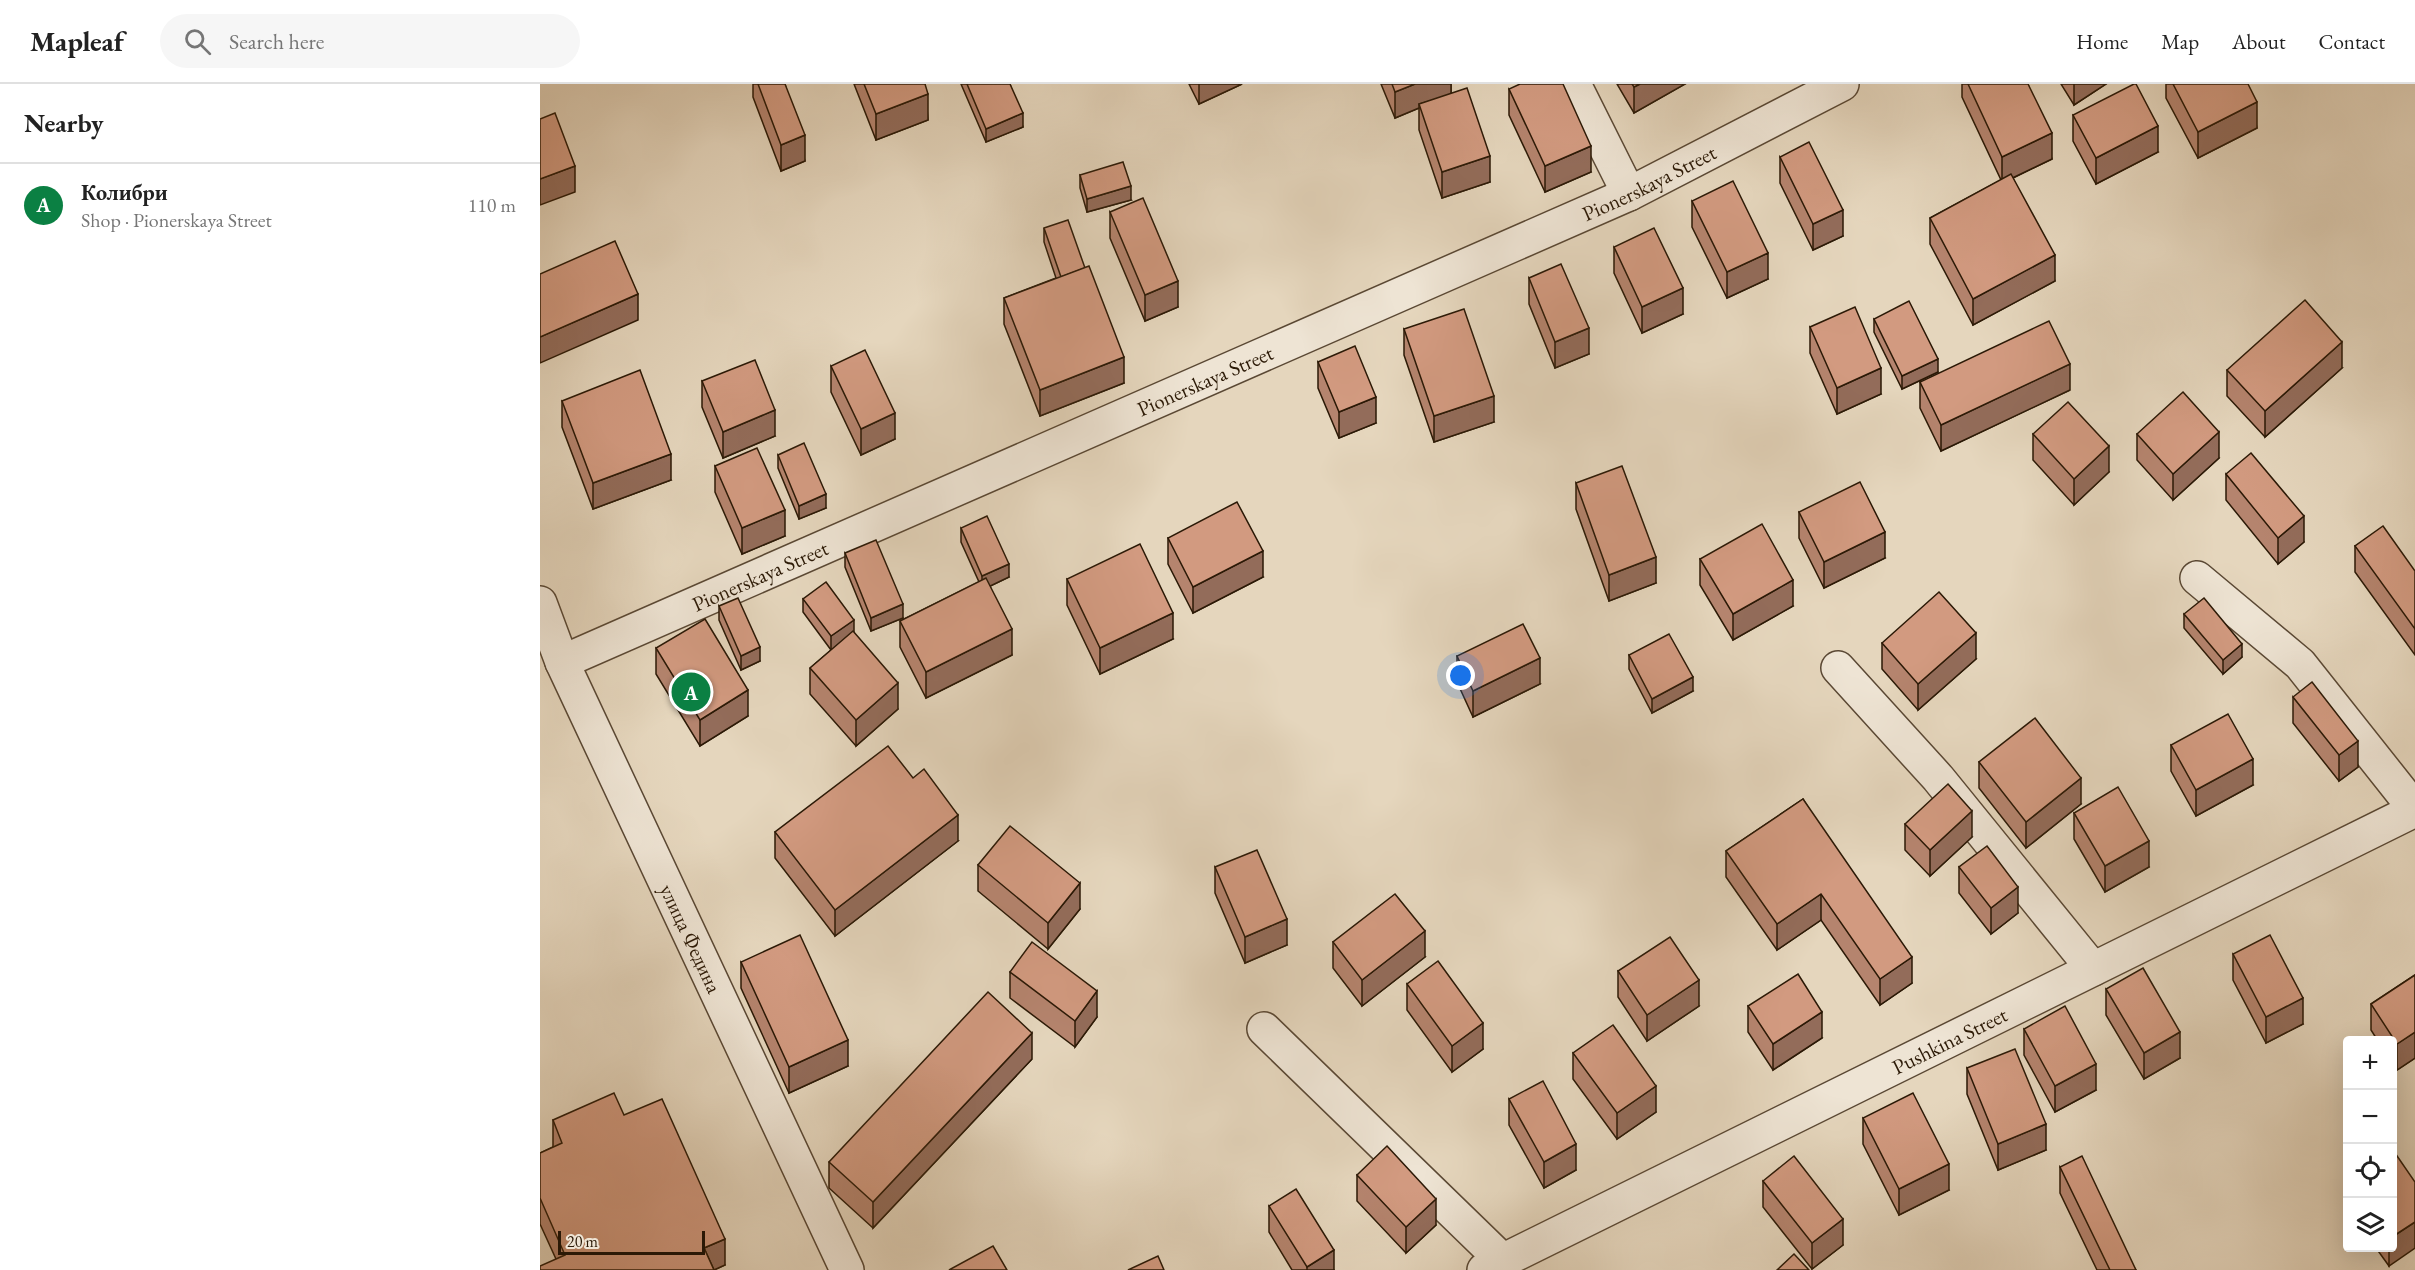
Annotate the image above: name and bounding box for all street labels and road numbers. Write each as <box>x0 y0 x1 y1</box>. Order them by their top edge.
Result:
street label: Pionerskaya Street <box>1578 138 1721 226</box>
street label: Pionerskaya Street <box>1133 338 1277 422</box>
street label: Pionerskaya Street <box>688 533 832 617</box>
street label: улица Федина <box>654 879 729 998</box>
street label: Pushkina Street <box>1887 1000 2012 1080</box>

